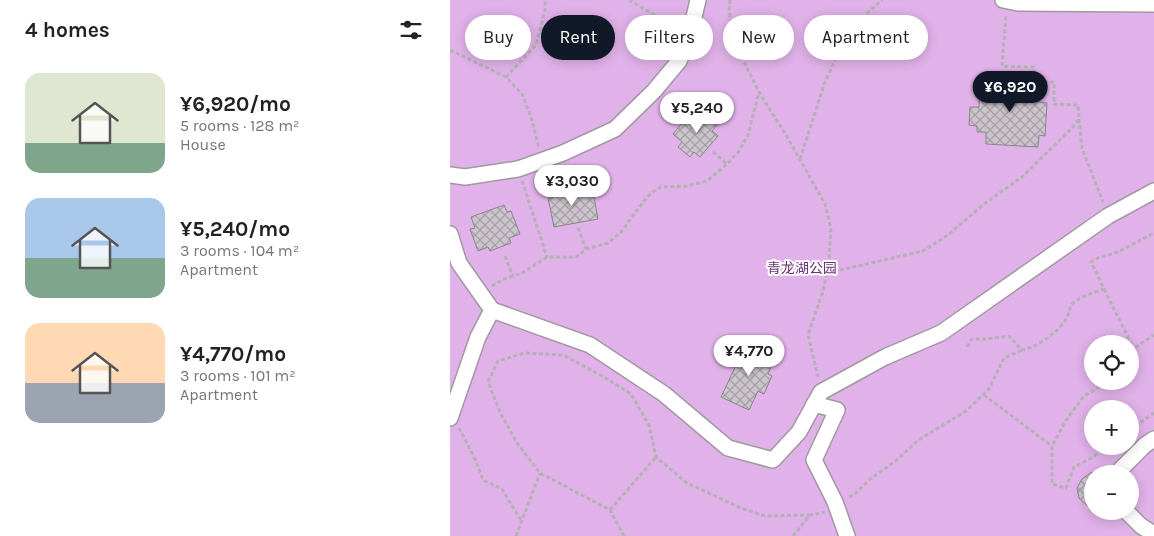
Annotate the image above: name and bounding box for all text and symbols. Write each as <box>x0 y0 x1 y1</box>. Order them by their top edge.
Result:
chip: Buy <box>465 15 531 60</box>
chip: Rent <box>541 15 615 60</box>
chip: Filters <box>625 15 713 60</box>
chip: New <box>723 15 794 60</box>
chip: Apartment <box>804 15 928 60</box>
icon: filters <box>397 16 425 44</box>
text: 4 homes <box>25 18 110 42</box>
pin: ¥6,920 <box>969 70 1051 113</box>
text: ¥6,920 <box>984 77 1036 96</box>
text: ¥6,920/mo <box>180 92 291 116</box>
pin: ¥5,240 <box>656 92 738 134</box>
icon: home <box>65 93 125 153</box>
text: ¥5,240 <box>671 98 723 117</box>
text: 5 rooms · 128 m² <box>180 116 300 135</box>
text: House <box>180 135 226 154</box>
pin: ¥3,030 <box>531 164 613 207</box>
text: ¥3,030 <box>545 171 599 190</box>
text: ¥5,240/mo <box>180 217 290 241</box>
icon: home <box>65 218 125 278</box>
text: 3 rooms · 104 m² <box>180 241 299 260</box>
text: Apartment <box>180 260 258 279</box>
park label: 青龙湖公园 <box>767 260 837 277</box>
pin: ¥4,770 <box>708 334 790 377</box>
map controls <box>1084 335 1139 520</box>
button: locate <box>1084 335 1139 390</box>
text: ¥4,770 <box>725 341 774 360</box>
text: ¥4,770/mo <box>180 342 286 366</box>
icon: home <box>65 343 125 403</box>
text: 3 rooms · 101 m² <box>180 366 296 385</box>
text: Apartment <box>180 385 258 404</box>
button: + <box>1084 400 1139 455</box>
button: − <box>1084 465 1139 520</box>

